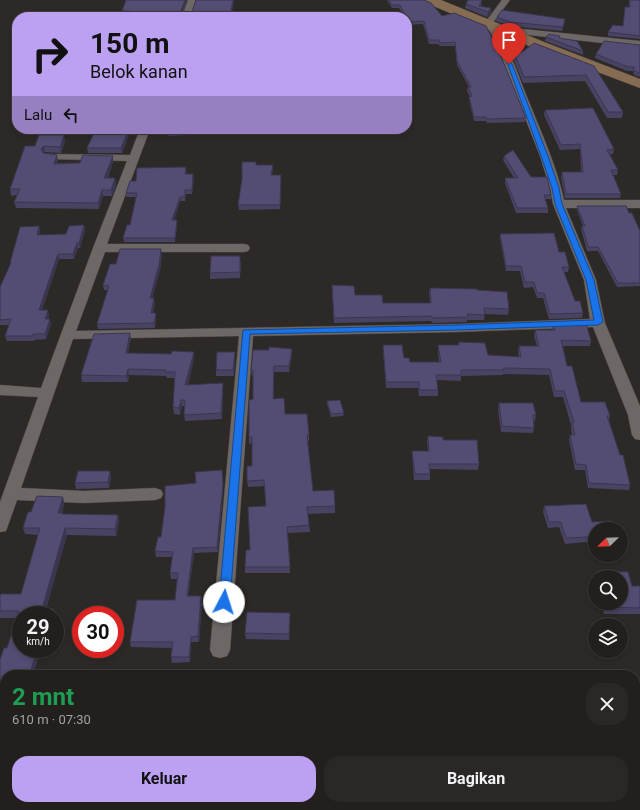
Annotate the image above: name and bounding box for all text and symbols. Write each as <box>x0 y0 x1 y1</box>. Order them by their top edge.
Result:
pin <box>492 23 526 64</box>
text: 150 m <box>90 27 169 60</box>
icon: right <box>24 28 76 80</box>
icon: arrive <box>498 29 520 51</box>
text: Belok kanan <box>90 61 188 82</box>
icon: left <box>60 104 82 126</box>
text: Lalu <box>24 106 52 124</box>
north arrow <box>588 522 628 562</box>
map controls <box>588 522 628 658</box>
button: search <box>588 570 628 610</box>
position arrow <box>203 581 245 623</box>
speed limit sign: 30 <box>72 606 124 658</box>
text: 29 <box>27 615 49 639</box>
button: layers <box>588 618 628 658</box>
text: km/h <box>26 636 50 647</box>
text: 2 mnt <box>12 683 74 711</box>
button: close <box>586 683 628 725</box>
text: 610 m · 07:30 <box>12 712 91 727</box>
button: Keluar <box>12 756 316 802</box>
button: Bagikan <box>324 756 628 802</box>

